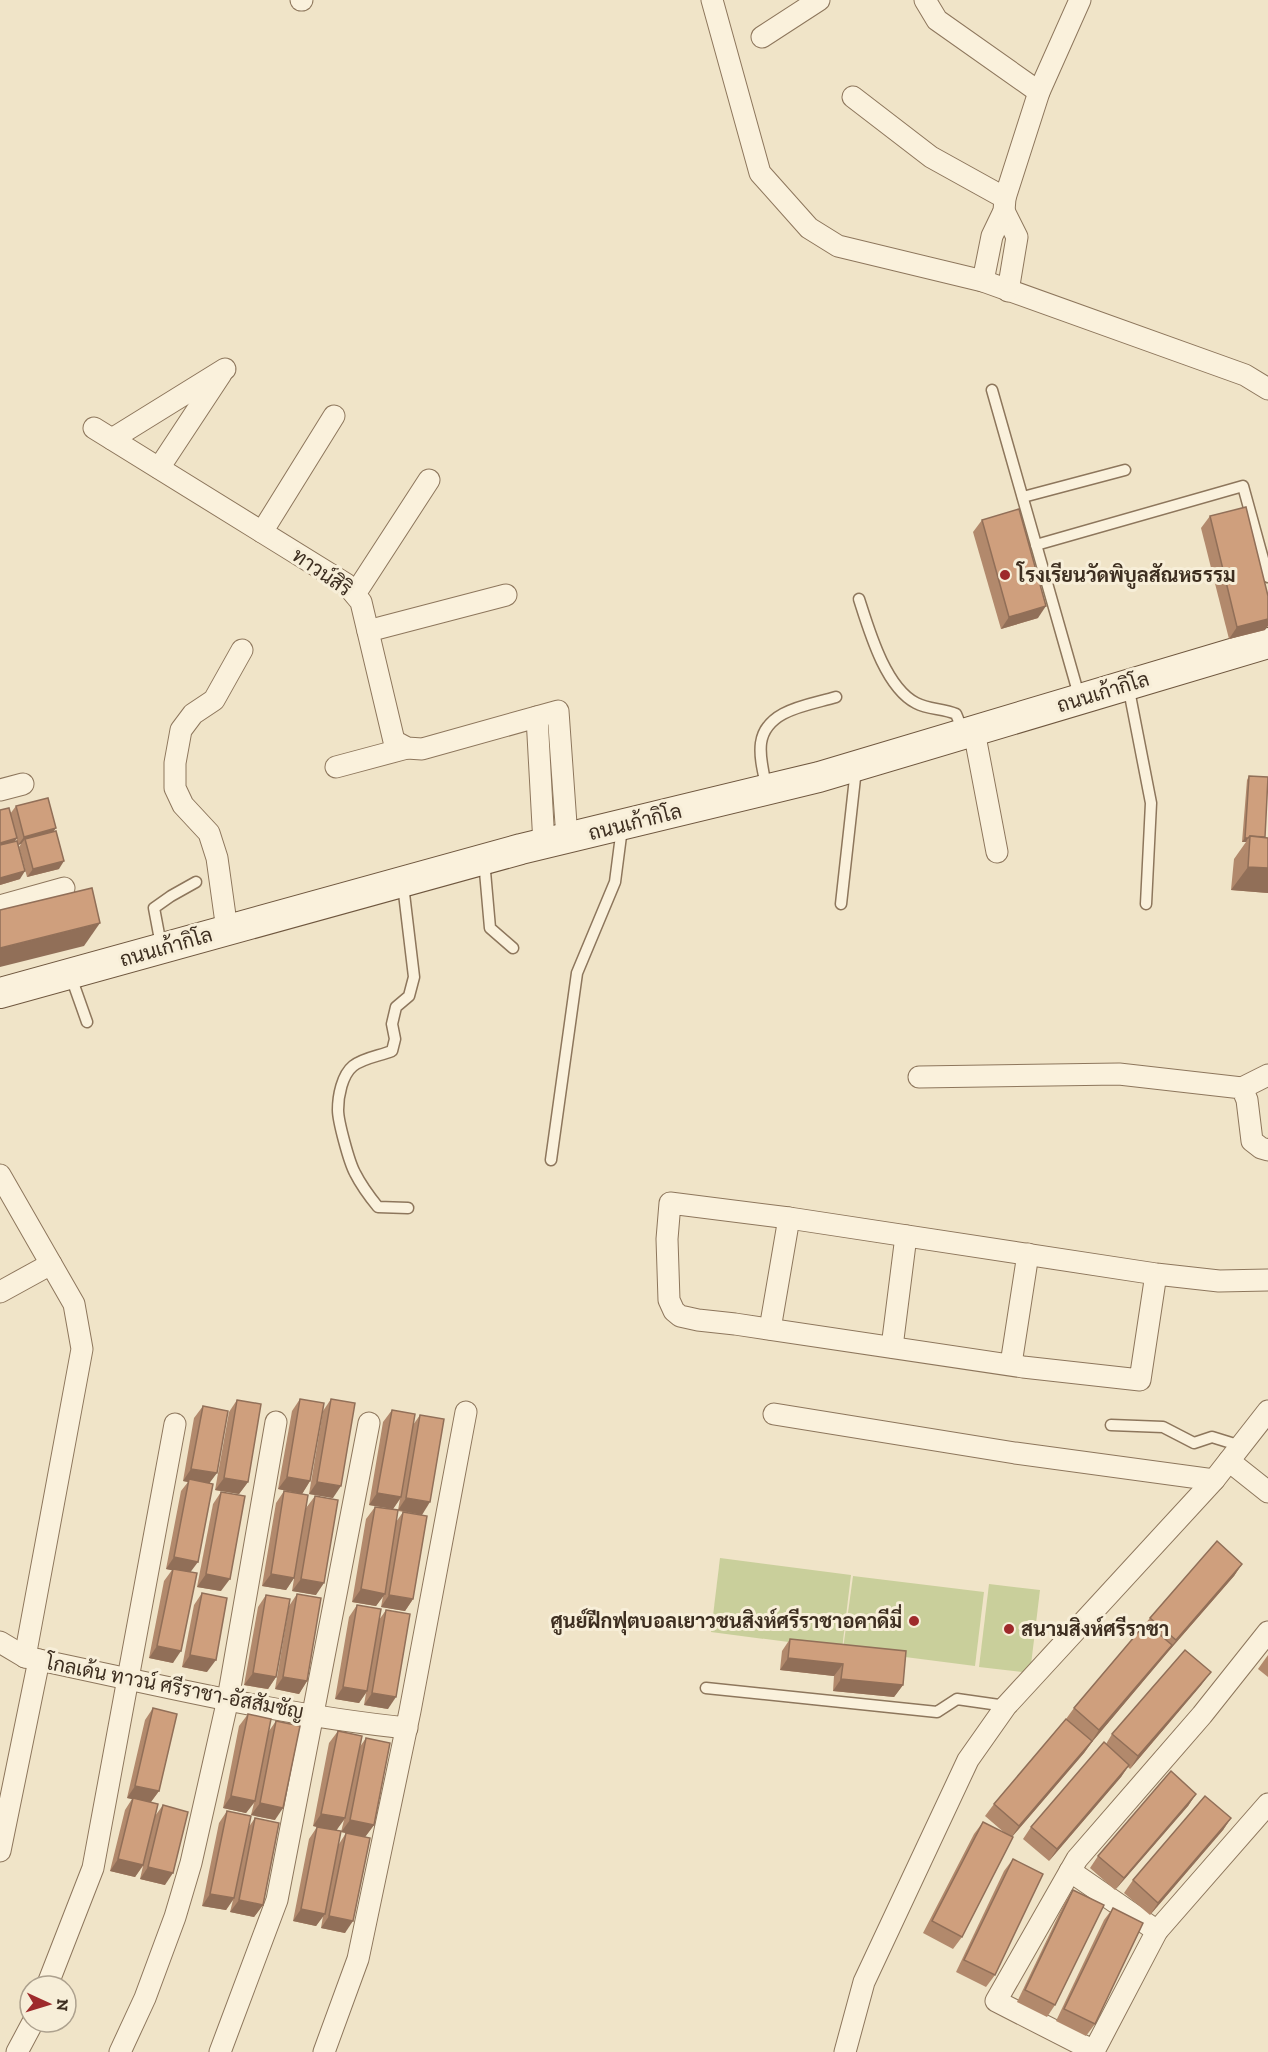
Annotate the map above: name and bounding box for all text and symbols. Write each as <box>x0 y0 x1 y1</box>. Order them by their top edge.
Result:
street label: ทาวน์สิริ <box>288 541 358 601</box>
place label: โรงเรียนวัดพิบูลสัณหธรรม <box>1016 561 1236 589</box>
marker: โรงเรียนวัดพิบูลสัณหธรรม <box>998 568 1012 582</box>
street label: ถนนเก้ากิโล <box>1054 666 1152 717</box>
street label: ถนนเก้ากิโล <box>586 798 684 845</box>
street label: ถนนเก้ากิโล <box>117 921 215 972</box>
place label: ศูนย์ฝีกฟุตบอลเยาวชนสิงห์ศรีราชาอคาดีมี่ <box>550 1604 902 1636</box>
marker: ศูนย์ฝีกฟุตบอลเยาวชนสิงห์ศรีราชาอคาดีมี่ <box>907 1614 921 1628</box>
place label: สนามสิงห์ศรีราชา <box>1021 1616 1169 1641</box>
marker: สนามสิงห์ศรีราชา <box>1002 1622 1016 1636</box>
street label: โกลเด้น ทาวน์ ศรีราชา-อัสสัมชัญ <box>43 1648 306 1724</box>
north arrow <box>18 1974 78 2034</box>
text: N <box>53 1998 72 2012</box>

